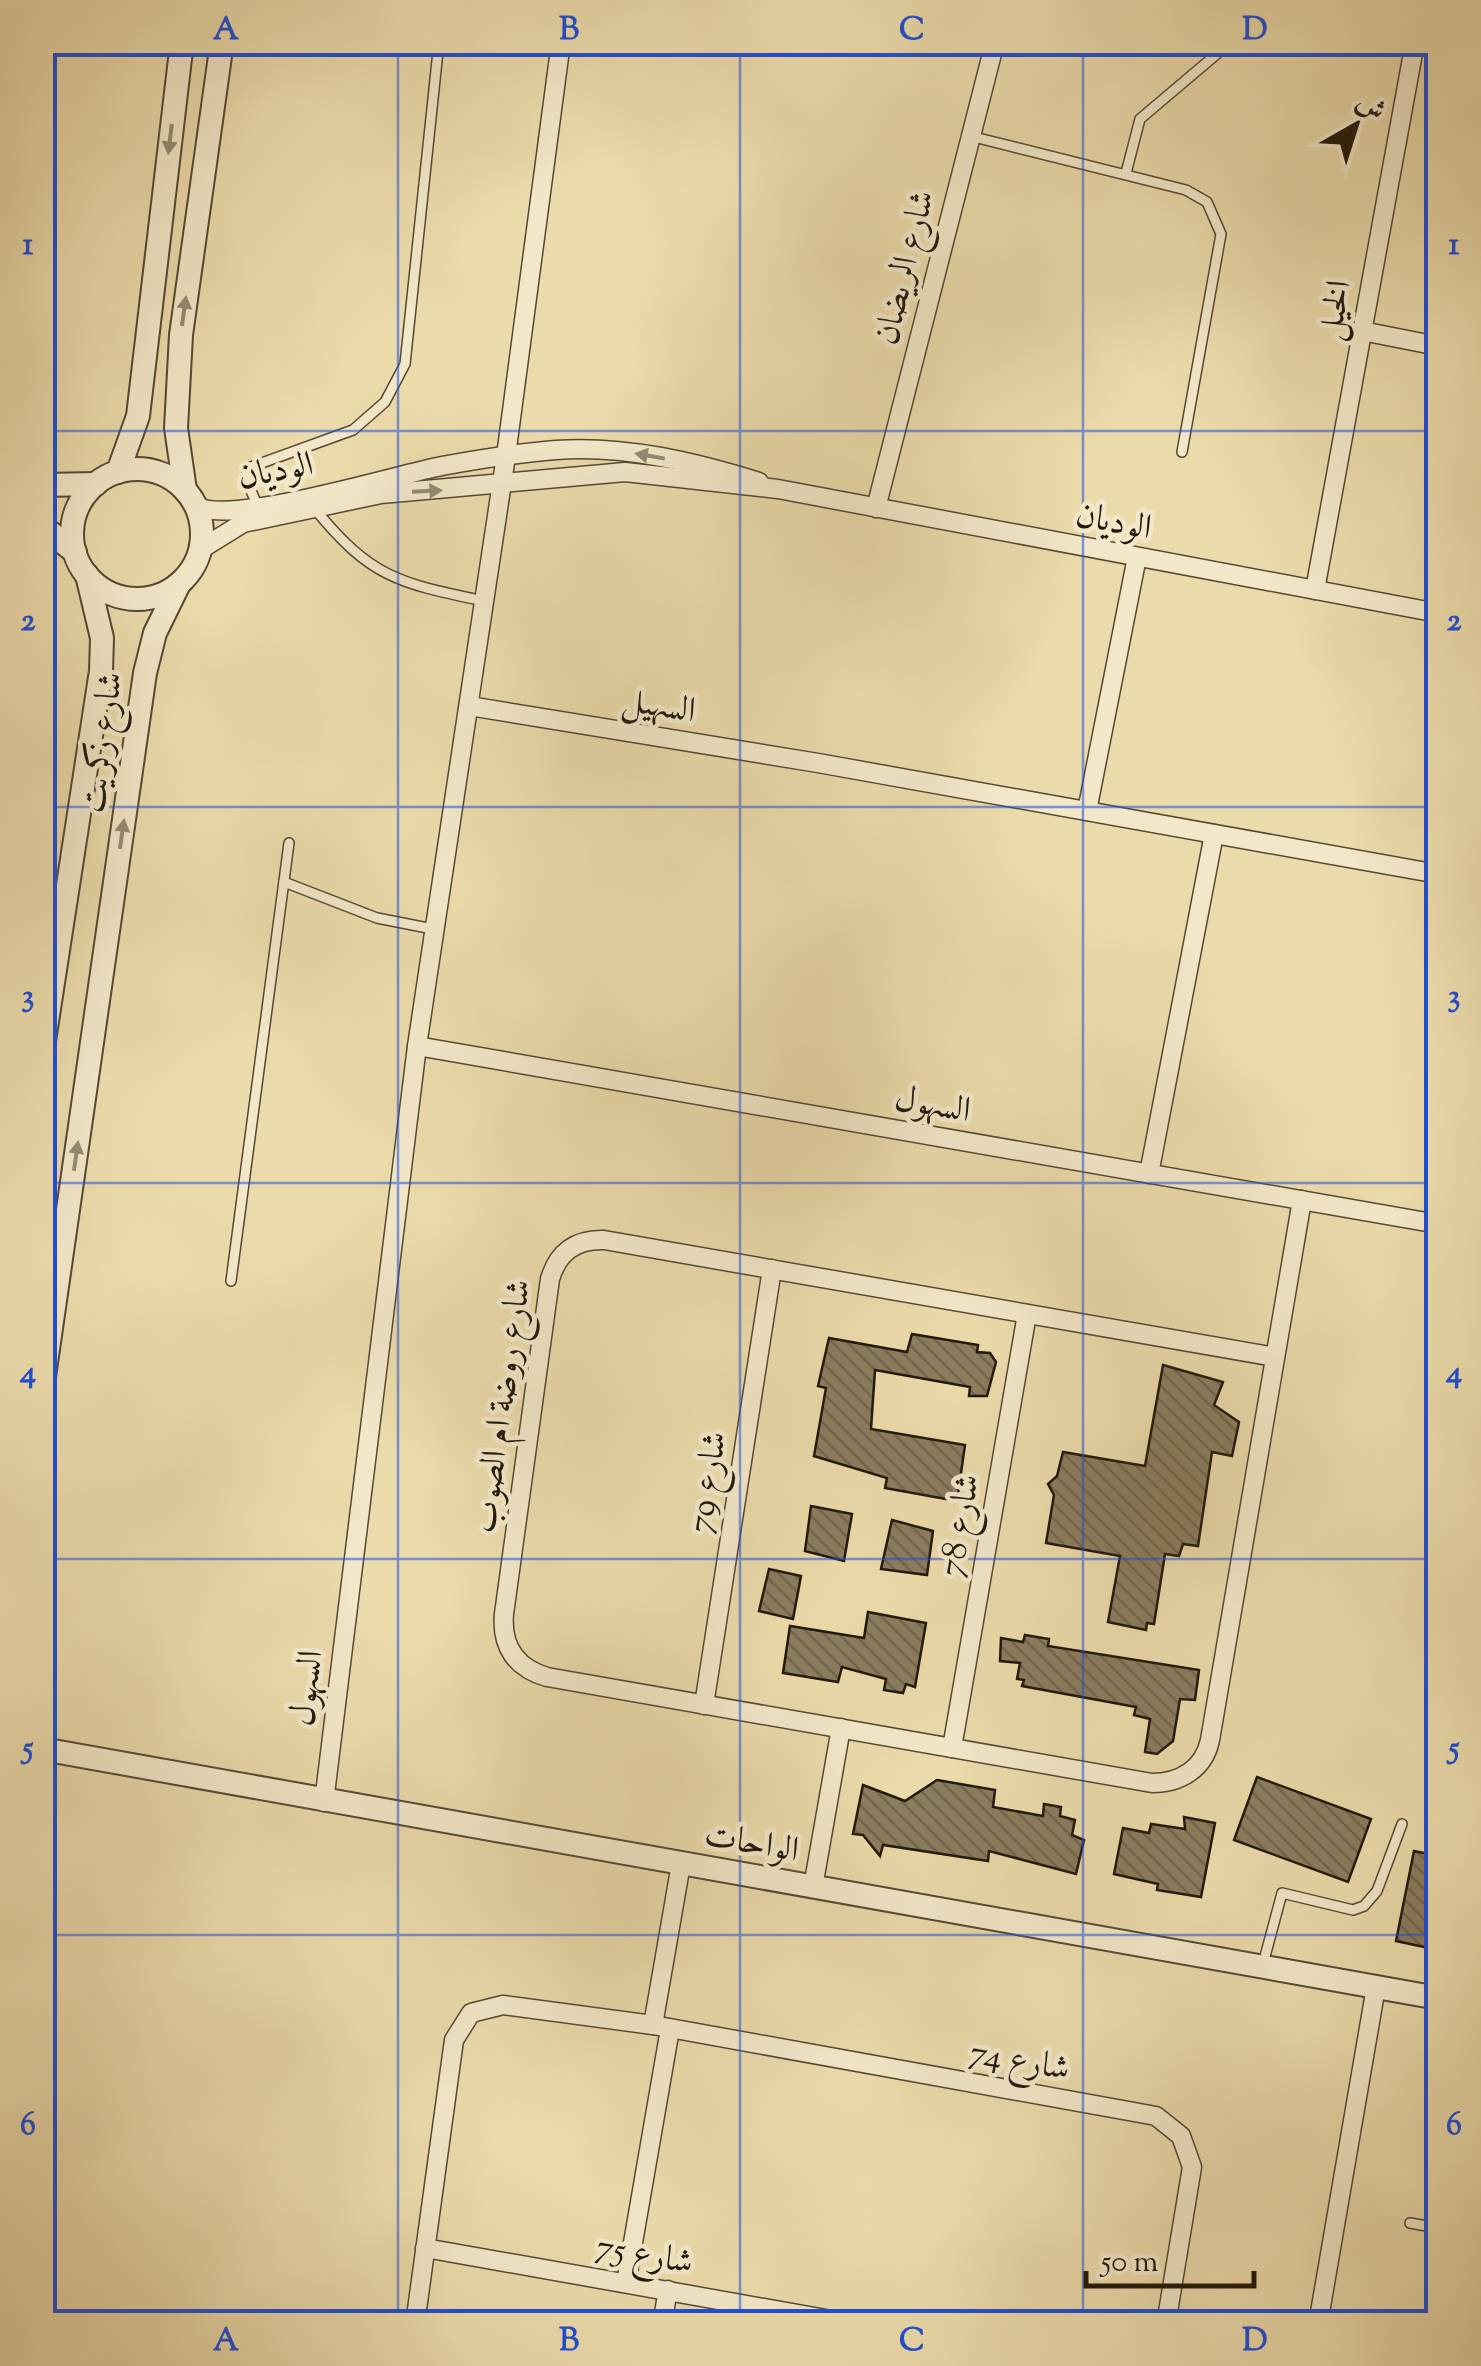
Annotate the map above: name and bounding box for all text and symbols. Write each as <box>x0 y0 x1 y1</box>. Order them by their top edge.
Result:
text: A <box>213 8 239 54</box>
text: B <box>559 8 579 54</box>
text: C <box>899 8 925 54</box>
text: D <box>1242 8 1268 54</box>
north arrow <box>1306 75 1406 175</box>
text: ش <box>1346 84 1393 132</box>
one-way arrow <box>162 124 178 156</box>
street label: شارع الريضان <box>863 185 950 351</box>
text: 1 <box>23 223 34 269</box>
text: 1 <box>1449 223 1460 269</box>
street label: الخيل <box>1306 276 1367 345</box>
one-way arrow <box>177 295 193 327</box>
street label: الوديان <box>233 440 318 505</box>
one-way arrow <box>634 448 666 463</box>
one-way arrow <box>412 483 444 499</box>
street label: الوديان <box>1071 491 1156 556</box>
text: 2 <box>21 599 36 645</box>
text: 2 <box>1447 599 1462 645</box>
street label: شارع زكريت <box>68 669 139 816</box>
street label: السهيل <box>618 676 699 738</box>
one-way arrow <box>114 818 130 849</box>
text: 3 <box>22 975 34 1021</box>
text: 3 <box>1448 975 1460 1021</box>
street label: السهول <box>890 1075 974 1138</box>
one-way arrow <box>68 1139 84 1171</box>
street label: شارع روضة ام الصوب <box>460 1276 548 1537</box>
text: 4 <box>19 1351 36 1397</box>
text: 4 <box>1445 1351 1462 1397</box>
street label: شارع 79 <box>676 1428 743 1537</box>
street label: شارع 78 <box>927 1470 996 1581</box>
street label: السهول <box>279 1647 338 1729</box>
text: 5 <box>20 1727 34 1773</box>
text: 5 <box>1446 1727 1460 1773</box>
street label: الواحات <box>700 1811 803 1878</box>
street label: شارع 74 <box>965 2029 1074 2096</box>
text: 6 <box>20 2103 36 2149</box>
text: 6 <box>1446 2103 1462 2149</box>
street label: شارع 75 <box>592 2223 697 2290</box>
scale bar <box>1086 2226 1254 2288</box>
text: 50 m <box>1099 2242 1159 2285</box>
text: A <box>213 2319 239 2365</box>
text: B <box>559 2319 579 2365</box>
text: C <box>899 2319 925 2365</box>
text: D <box>1242 2319 1268 2365</box>

